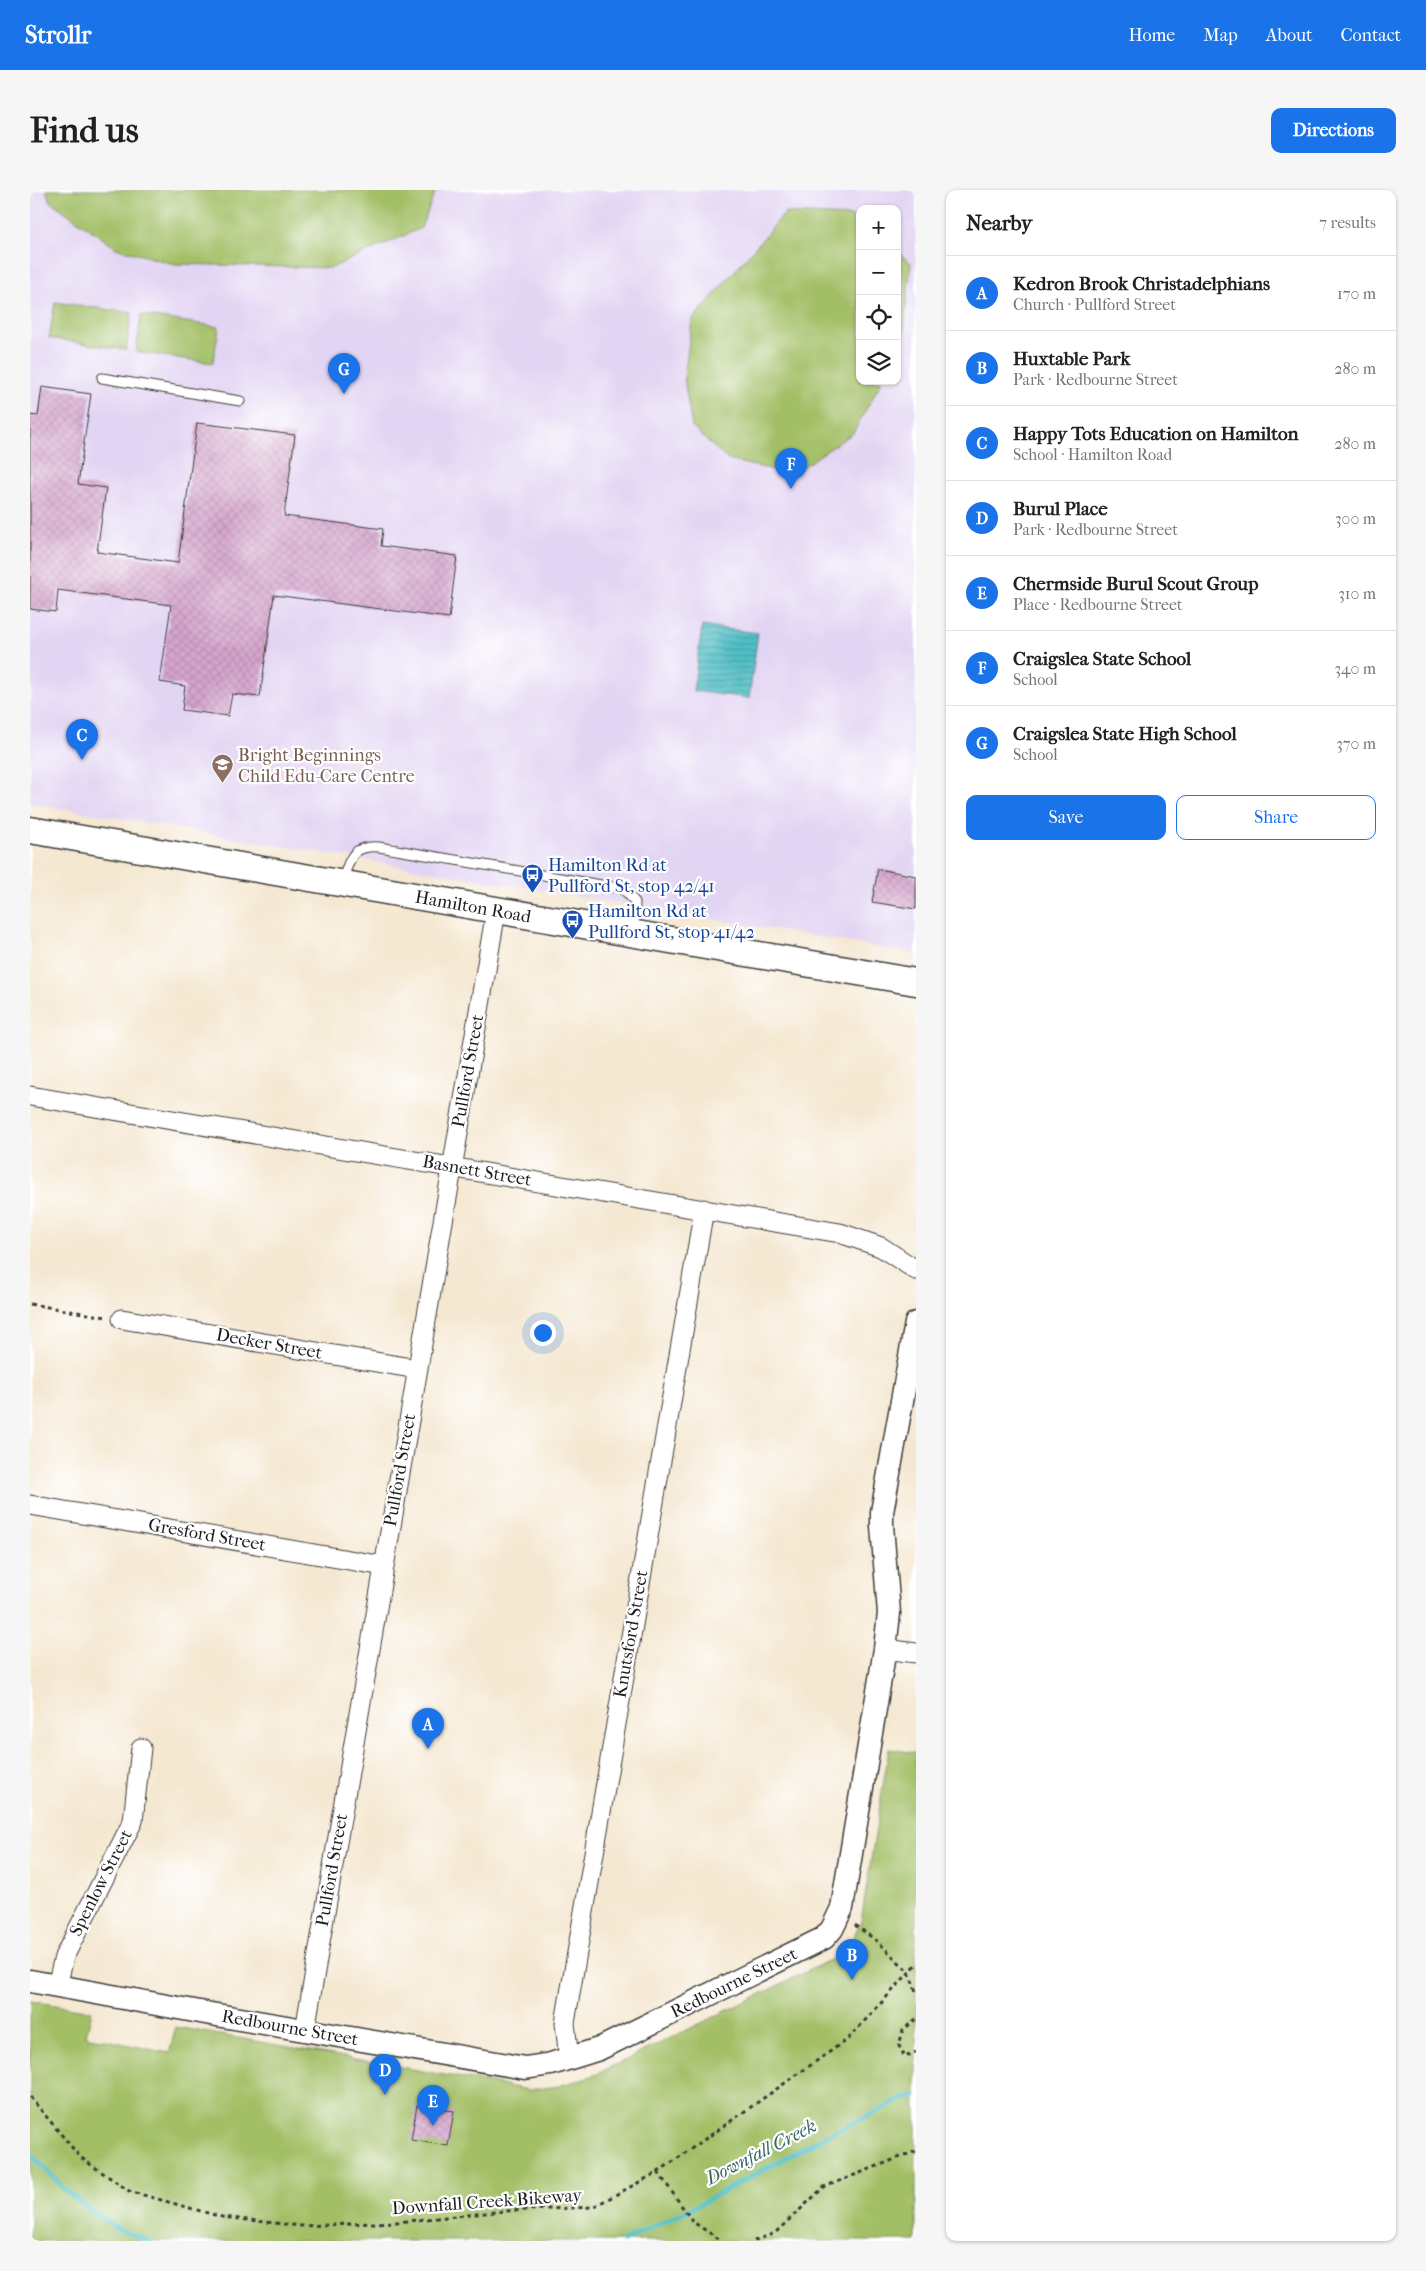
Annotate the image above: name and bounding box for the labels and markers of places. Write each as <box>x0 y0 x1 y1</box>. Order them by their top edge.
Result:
pin: G <box>328 353 360 394</box>
pin: F <box>775 448 807 489</box>
pin: C <box>66 719 98 760</box>
place label: Bright Beginnings Child Edu-Care Centre <box>238 745 415 787</box>
school or university icon: Bright Beginnings Child Edu-Care Centre <box>210 753 234 784</box>
place label: Hamilton Rd at Pullford St, stop 42/41 <box>548 855 715 897</box>
bus stop icon: Hamilton Rd at Pullford St, stop 42/41 <box>520 863 544 894</box>
place label: Hamilton Rd at Pullford St, stop 41/42 <box>588 901 755 943</box>
bus stop icon: Hamilton Rd at Pullford St, stop 41/42 <box>560 909 584 940</box>
pin: A <box>412 1708 444 1749</box>
pin: B <box>836 1939 868 1980</box>
pin: D <box>369 2054 401 2095</box>
pin: E <box>417 2085 449 2126</box>

